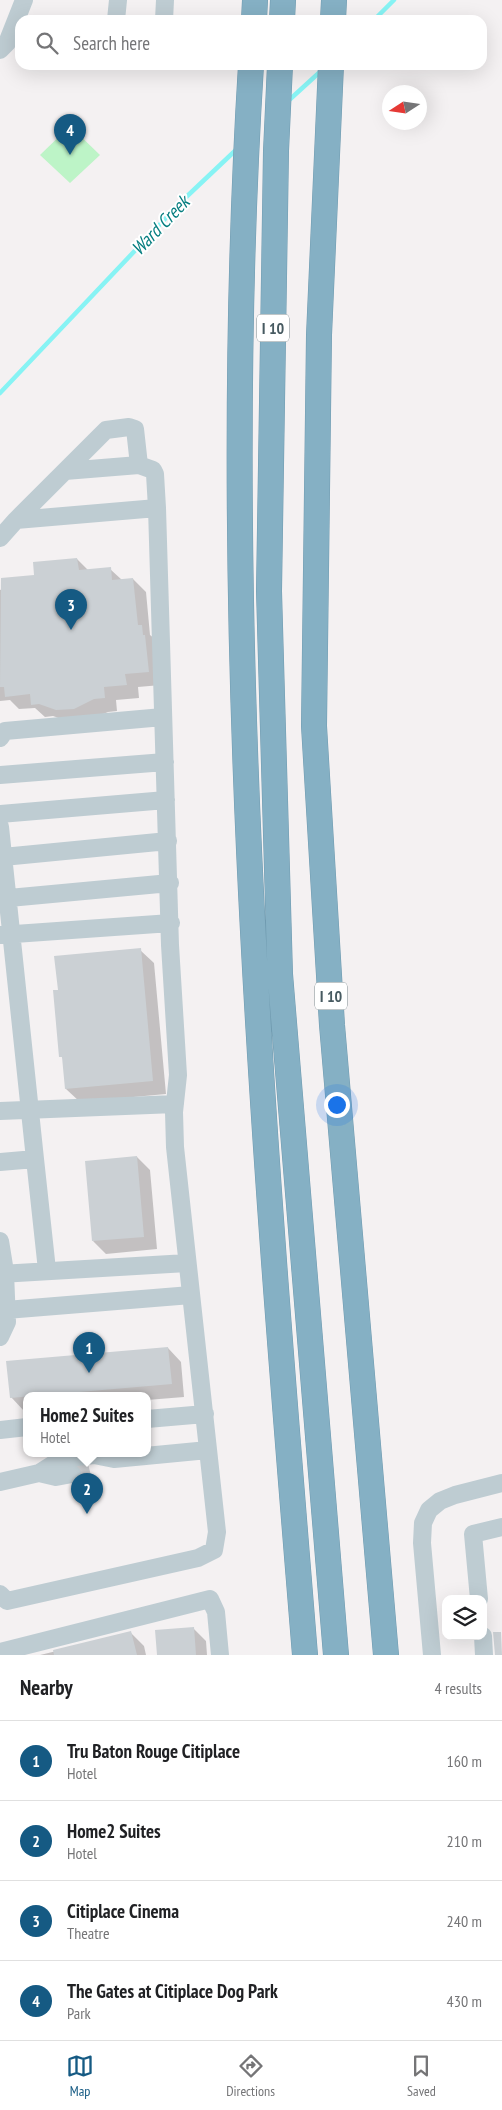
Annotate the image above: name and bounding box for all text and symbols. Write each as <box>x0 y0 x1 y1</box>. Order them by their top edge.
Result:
search box <box>15 15 487 70</box>
icon: search <box>33 29 61 57</box>
text: Search here <box>73 31 150 55</box>
north arrow <box>382 85 427 130</box>
pin: 4 <box>54 114 86 155</box>
water label: Ward Creek <box>126 188 196 260</box>
road number: I 10 <box>257 314 289 342</box>
pin: 3 <box>55 589 87 630</box>
road number: I 10 <box>315 982 347 1009</box>
your location <box>324 1092 350 1118</box>
pin: 1 <box>73 1332 105 1373</box>
popup <box>23 1392 151 1457</box>
text: Home2 Suites <box>40 1403 134 1427</box>
text: Hotel <box>40 1427 70 1447</box>
pin: 2 <box>71 1473 103 1514</box>
map controls <box>442 1595 487 1640</box>
button: layers <box>442 1595 487 1640</box>
text: Nearby <box>20 1674 73 1701</box>
text: 4 results <box>435 1678 482 1698</box>
text: Tru Baton Rouge Citiplace <box>67 1739 240 1763</box>
text: 1 <box>32 1751 40 1771</box>
text: 160 m <box>447 1751 482 1771</box>
text: Hotel <box>67 1763 97 1783</box>
text: Home2 Suites <box>67 1819 161 1843</box>
text: 2 <box>32 1831 40 1851</box>
text: 210 m <box>447 1831 482 1851</box>
text: Hotel <box>67 1843 97 1863</box>
text: Citiplace Cinema <box>67 1899 179 1923</box>
text: 3 <box>32 1911 40 1931</box>
text: 240 m <box>447 1911 482 1931</box>
text: Theatre <box>67 1923 110 1943</box>
text: The Gates at Citiplace Dog Park <box>67 1979 278 2003</box>
text: 4 <box>32 1991 40 2011</box>
text: 430 m <box>447 1991 482 2011</box>
text: Park <box>67 2003 91 2023</box>
tab: Map <box>66 2052 94 2100</box>
tab: Directions <box>226 2052 275 2100</box>
tab: Saved <box>407 2052 436 2100</box>

